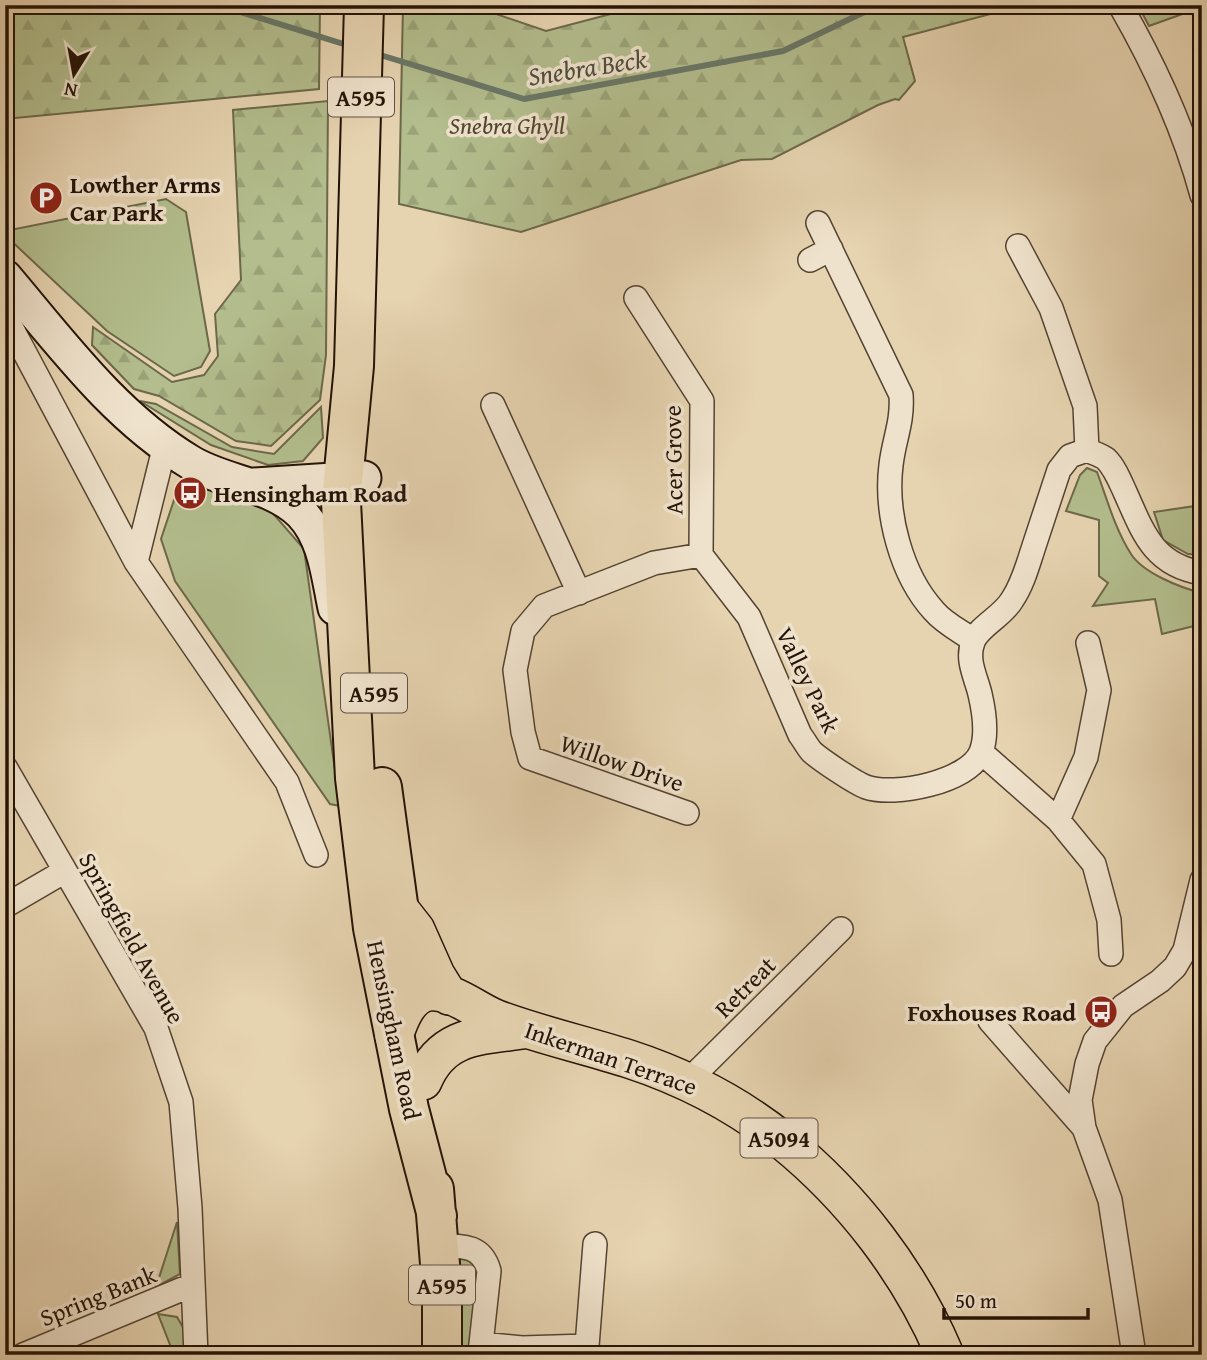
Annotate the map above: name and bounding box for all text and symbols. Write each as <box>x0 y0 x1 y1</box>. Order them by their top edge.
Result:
north arrow <box>38 38 108 108</box>
water label: Snebra Beck <box>525 38 649 96</box>
text: N <box>62 76 80 106</box>
road number: A595 <box>328 78 394 116</box>
park label: Snebra Ghyll <box>449 108 565 143</box>
place label: Lowther Arms Car Park <box>70 167 221 230</box>
parking icon: Lowther Arms Car Park <box>27 179 65 217</box>
street label: Acer Grove <box>655 405 691 515</box>
bus stop icon: Hensingham Road <box>171 474 209 512</box>
place label: Hensingham Road <box>214 476 407 511</box>
street label: Valley Park <box>767 621 849 740</box>
road number: A595 <box>341 674 407 712</box>
street label: Willow Drive <box>555 726 689 800</box>
street label: Springfield Avenue <box>70 846 194 1030</box>
street label: Hensingham Road <box>358 937 430 1123</box>
street label: Retreat <box>706 948 784 1026</box>
bus stop icon: Foxhouses Road <box>1082 993 1120 1031</box>
place label: Foxhouses Road <box>907 995 1076 1030</box>
street label: Inkerman Terrace <box>520 1012 702 1104</box>
road number: A5094 <box>740 1119 818 1158</box>
street label: Spring Bank <box>35 1257 162 1335</box>
road number: A595 <box>409 1266 475 1304</box>
scale bar <box>944 1276 1088 1320</box>
text: 50 m <box>955 1285 997 1316</box>

